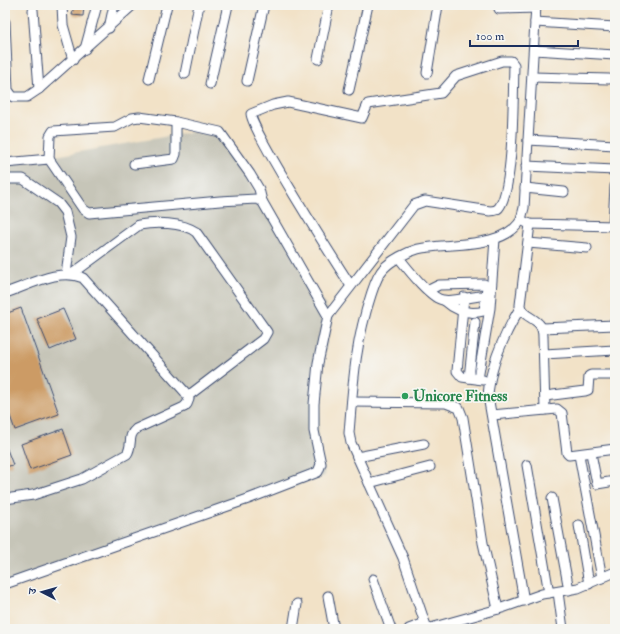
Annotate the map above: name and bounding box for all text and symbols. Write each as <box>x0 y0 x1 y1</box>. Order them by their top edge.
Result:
scale bar <box>470 22 578 48</box>
text: 100 m <box>476 29 505 44</box>
place label: Unicore Fitness <box>413 387 507 406</box>
marker: Unicore Fitness <box>400 391 410 401</box>
north arrow <box>22 572 62 612</box>
text: उ <box>26 586 39 595</box>

